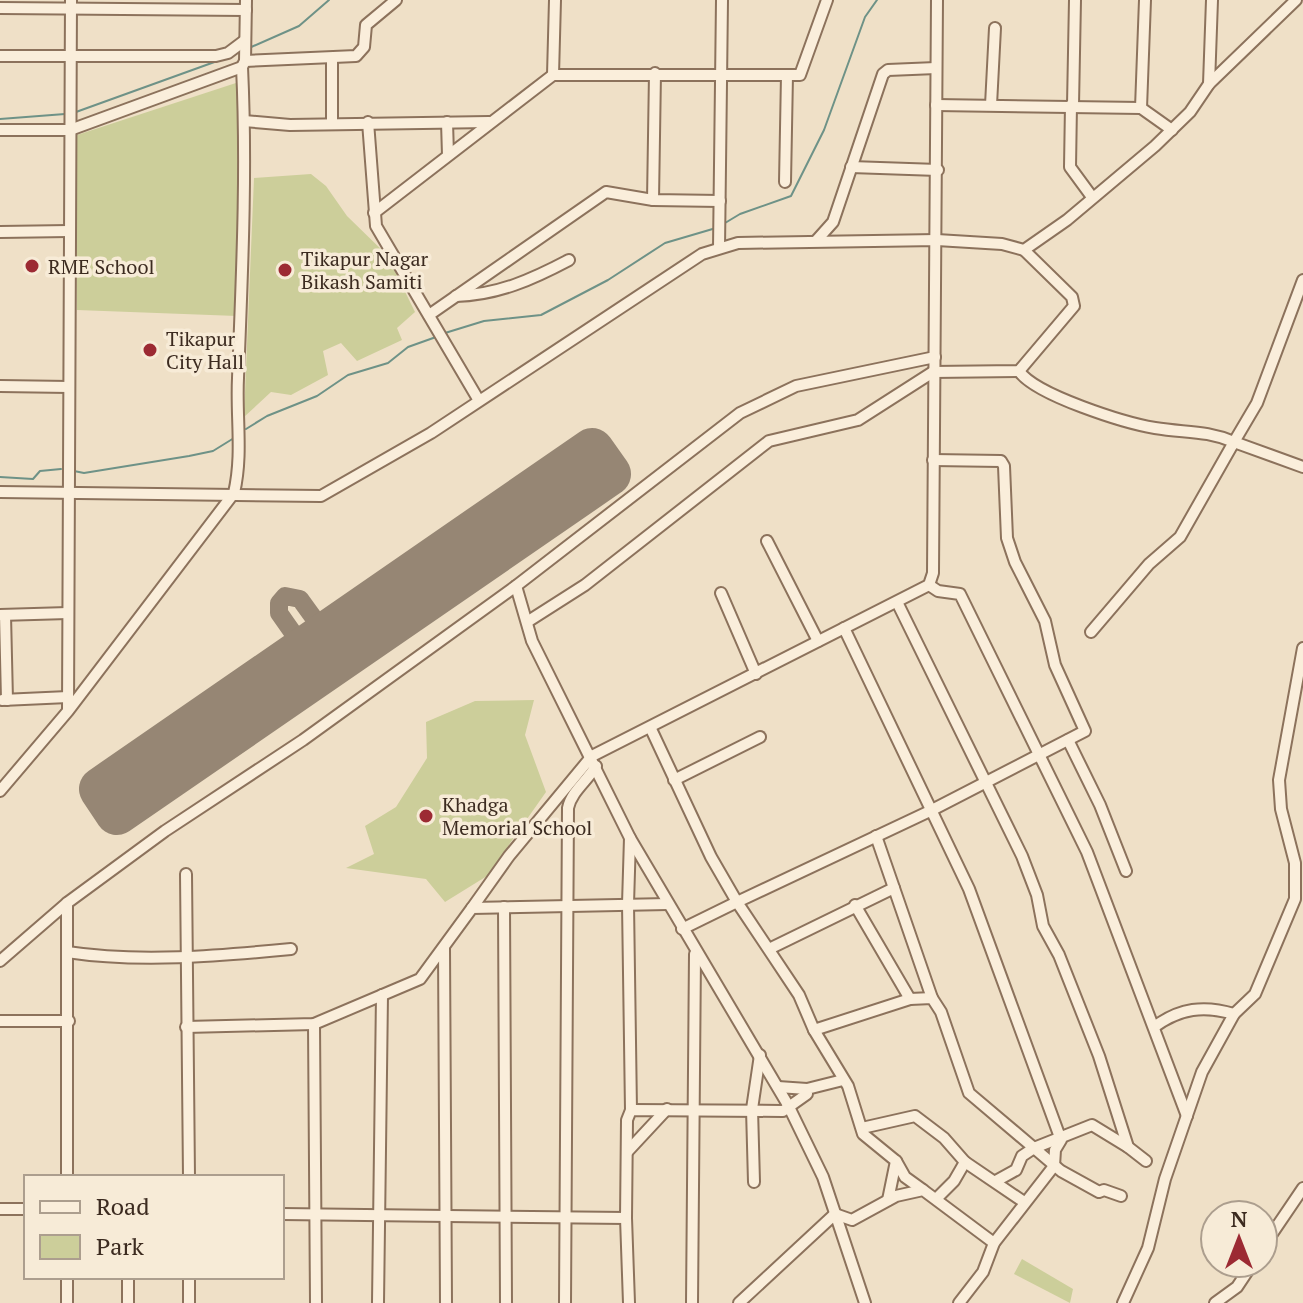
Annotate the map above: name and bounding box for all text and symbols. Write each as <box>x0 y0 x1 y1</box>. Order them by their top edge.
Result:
place label: Tikapur Nagar Bikash Samiti <box>301 245 429 295</box>
place label: RME School <box>48 253 155 280</box>
marker: RME School <box>23 257 41 275</box>
marker: Tikapur Nagar Bikash Samiti <box>276 261 294 279</box>
place label: Tikapur City Hall <box>166 325 244 375</box>
marker: Tikapur City Hall <box>141 341 159 359</box>
place label: Khadga Memorial School <box>442 791 592 841</box>
marker: Khadga Memorial School <box>417 807 435 825</box>
legend <box>24 1175 284 1279</box>
text: Road <box>96 1190 150 1222</box>
north arrow <box>1199 1199 1279 1279</box>
text: N <box>1231 1204 1248 1233</box>
text: Park <box>96 1230 145 1262</box>

